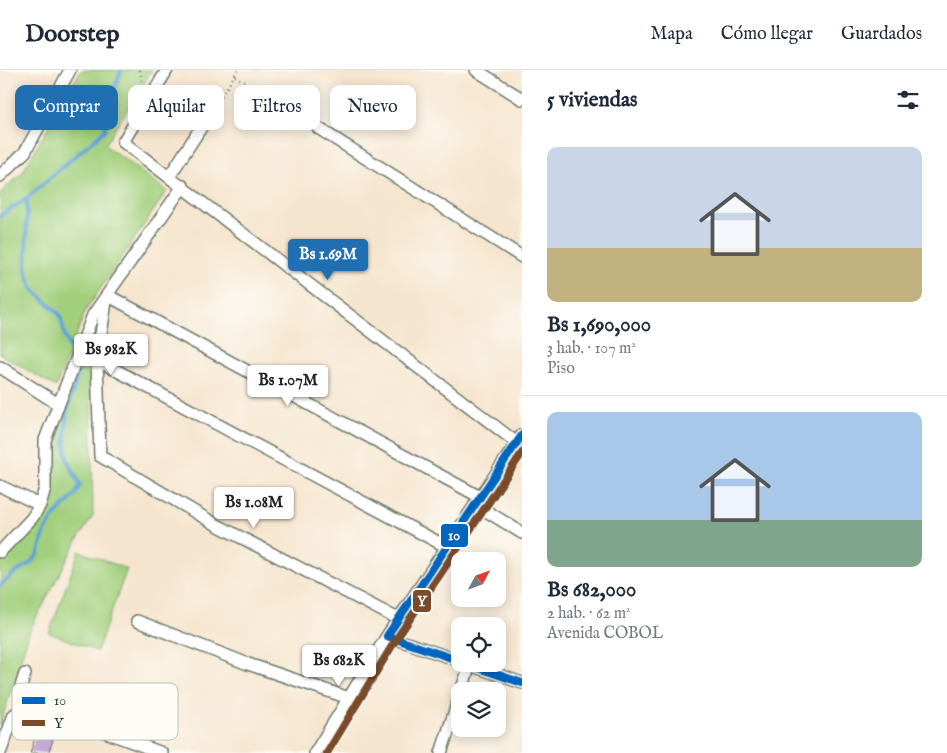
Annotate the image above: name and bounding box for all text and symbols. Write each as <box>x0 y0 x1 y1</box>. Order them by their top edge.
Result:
text: Doorstep <box>25 19 120 50</box>
text: Mapa <box>650 23 693 46</box>
text: Cómo llegar <box>721 23 813 46</box>
text: Guardados <box>841 23 922 46</box>
chip: Comprar <box>15 85 118 130</box>
chip: Alquilar <box>128 85 224 130</box>
chip: Filtros <box>234 85 320 130</box>
chip: Nuevo <box>330 85 416 130</box>
icon: filters <box>894 86 922 114</box>
text: 5 viviendas <box>547 87 637 114</box>
icon: home <box>690 179 780 269</box>
pin: Bs 1.69M <box>276 238 380 281</box>
text: Bs 1.69M <box>299 245 357 265</box>
text: Bs 1,690,000 <box>547 312 651 339</box>
pin: Bs 982K <box>65 334 157 376</box>
text: 3 hab. · 107 m² <box>547 339 636 359</box>
text: Bs 982K <box>85 340 137 360</box>
text: Piso <box>547 359 575 379</box>
pin: Bs 1.07M <box>236 364 340 407</box>
text: Bs 1.07M <box>258 371 318 391</box>
icon: home <box>690 445 780 535</box>
pin: Bs 1.08M <box>202 486 306 529</box>
text: Bs 1.08M <box>225 493 283 513</box>
line badge: 10 <box>440 523 469 548</box>
text: 10 <box>448 527 460 545</box>
north arrow <box>451 552 506 608</box>
map controls <box>451 552 506 737</box>
text: Bs 682,000 <box>547 577 636 604</box>
line badge: Y <box>412 589 432 613</box>
text: Y <box>417 593 428 611</box>
text: 2 hab. · 62 m² <box>547 604 631 624</box>
button: locate <box>451 617 506 672</box>
text: Avenida COBOL <box>547 624 663 644</box>
pin: Bs 682K <box>293 644 385 687</box>
text: Bs 682K <box>313 651 365 671</box>
button: layers <box>451 682 506 737</box>
legend <box>12 683 178 740</box>
text: 10 <box>54 692 66 710</box>
text: Y <box>54 715 65 733</box>

